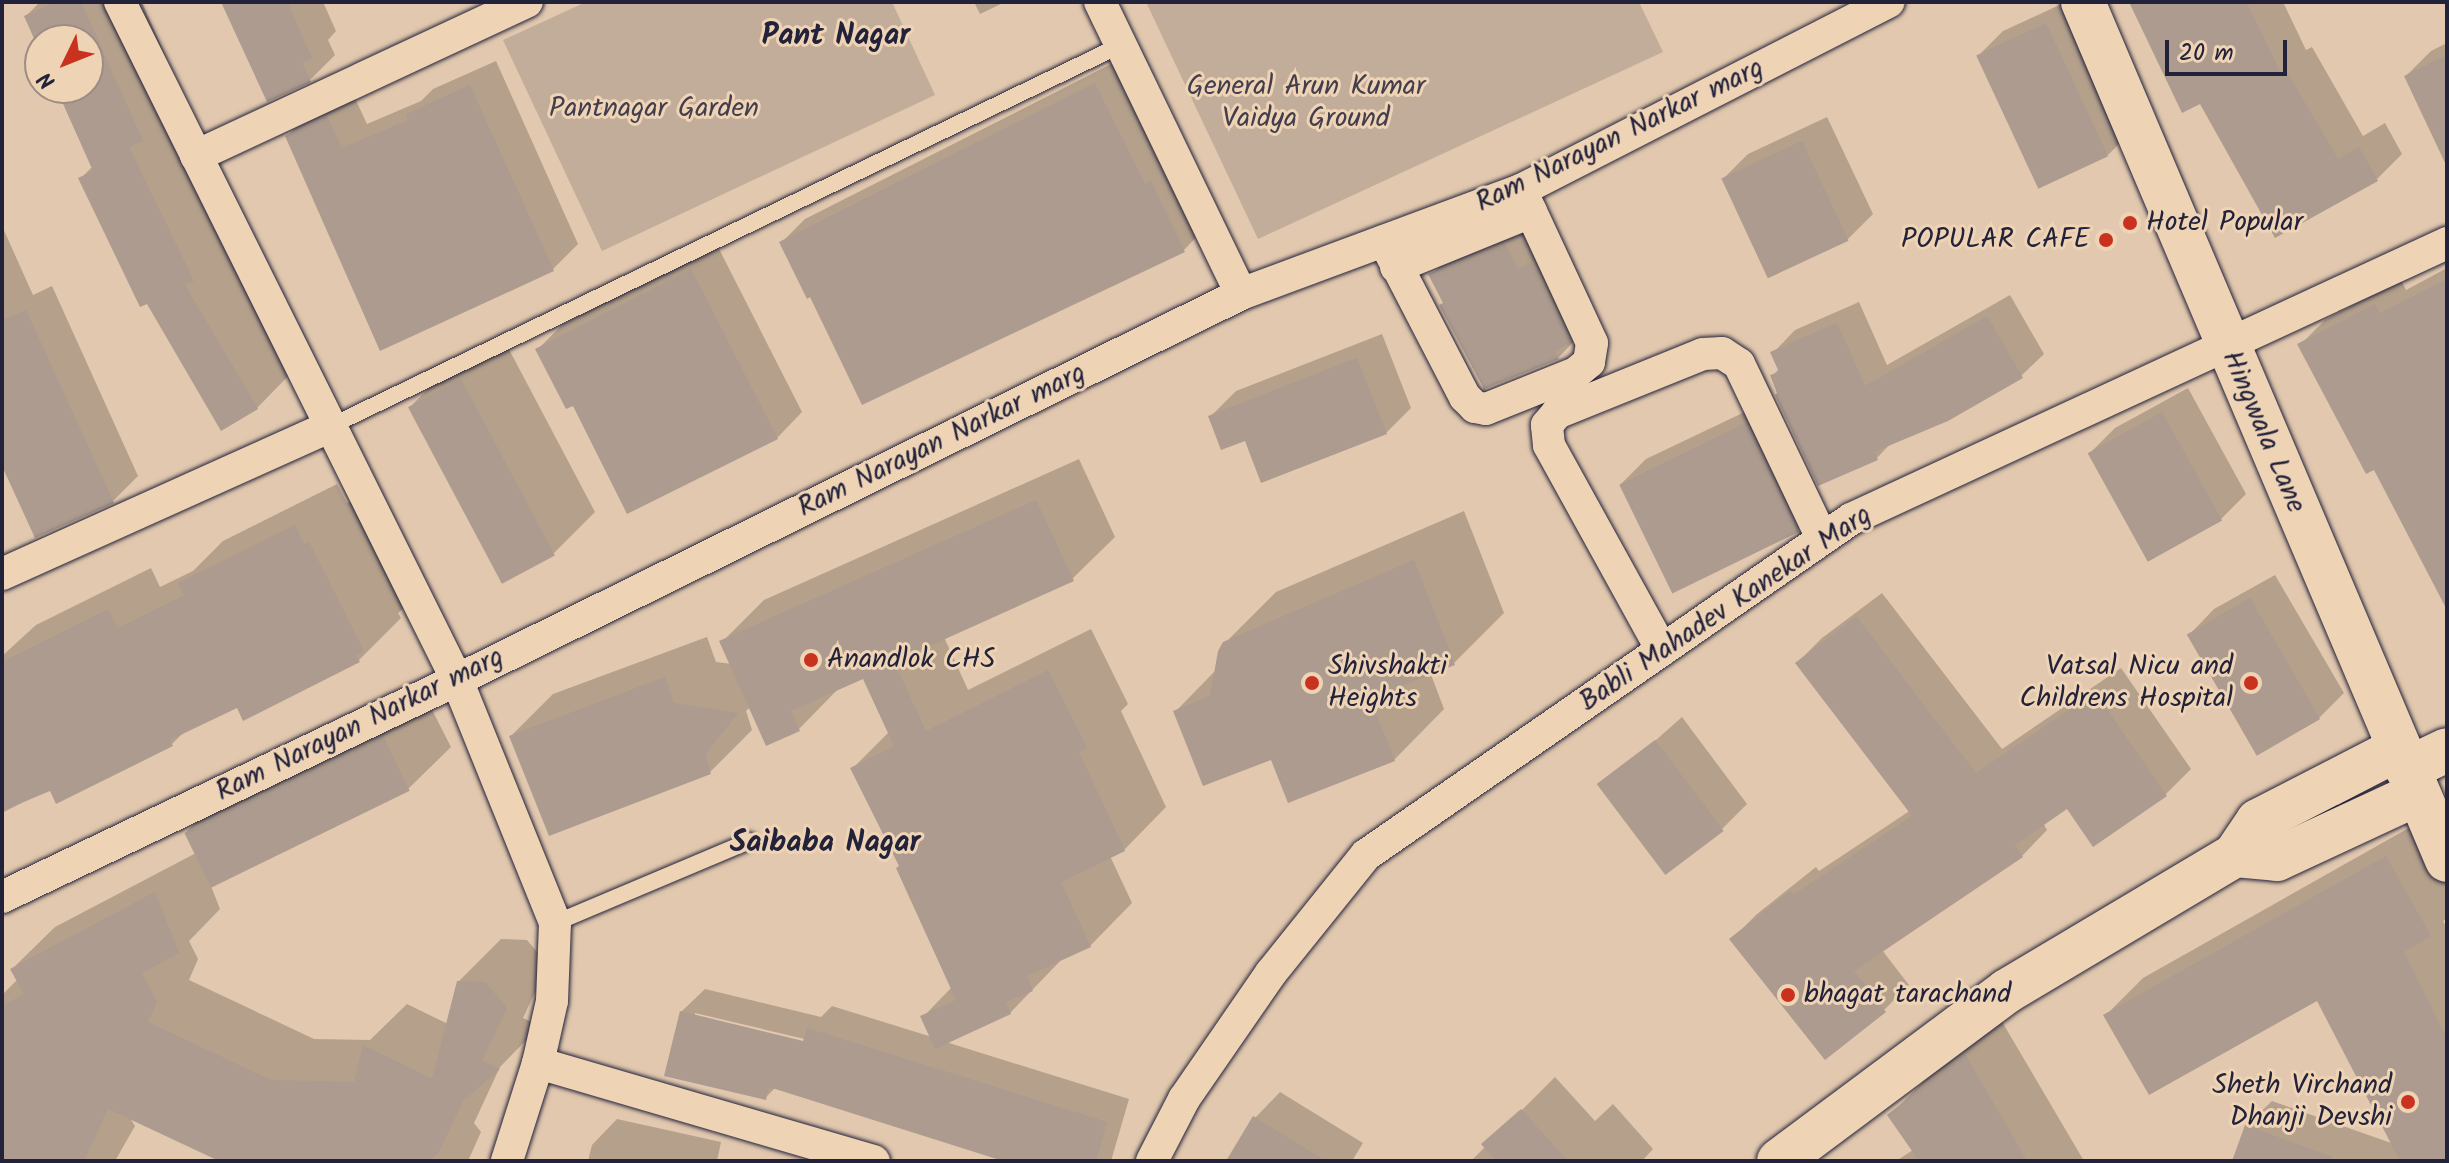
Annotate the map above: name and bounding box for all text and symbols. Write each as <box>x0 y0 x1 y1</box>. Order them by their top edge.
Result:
district label: Pant Nagar <box>762 18 910 54</box>
north arrow <box>24 24 104 104</box>
scale bar <box>2169 24 2291 74</box>
text: 20 m <box>2179 34 2234 73</box>
street label: Ram Narayan Narkar marg <box>1471 52 1769 220</box>
text: N <box>30 62 65 96</box>
park label: General Arun Kumar Vaidya Ground <box>1187 70 1425 136</box>
park label: Pantnagar Garden <box>549 92 759 126</box>
place label: Hotel Popular <box>2146 206 2303 240</box>
marker: Hotel Popular <box>2121 214 2139 232</box>
place label: POPULAR CAFE <box>1901 223 2090 257</box>
marker: POPULAR CAFE <box>2097 231 2115 249</box>
street label: Hingwala Lane <box>2214 346 2312 518</box>
street label: Ram Narayan Narkar marg <box>793 357 1091 525</box>
street label: Babli Mahadev Kanekar Marg <box>1574 499 1878 719</box>
street label: Ram Narayan Narkar marg <box>211 641 509 809</box>
place label: Anandlok CHS <box>827 643 995 677</box>
place label: Shivshakti Heights <box>1328 650 1447 716</box>
place label: Vatsal Nicu and Childrens Hospital <box>2020 650 2233 716</box>
marker: Anandlok CHS <box>802 651 820 669</box>
marker: Vatsal Nicu and Childrens Hospital <box>2240 672 2262 694</box>
marker: Shivshakti Heights <box>1303 674 1321 692</box>
district label: Saibaba Nagar <box>730 825 920 861</box>
place label: bhagat tarachand <box>1804 978 2011 1012</box>
marker: bhagat tarachand <box>1779 986 1797 1004</box>
place label: Sheth Virchand Dhanji Devshi <box>2212 1069 2392 1135</box>
marker: Sheth Virchand Dhanji Devshi <box>2399 1093 2417 1111</box>

